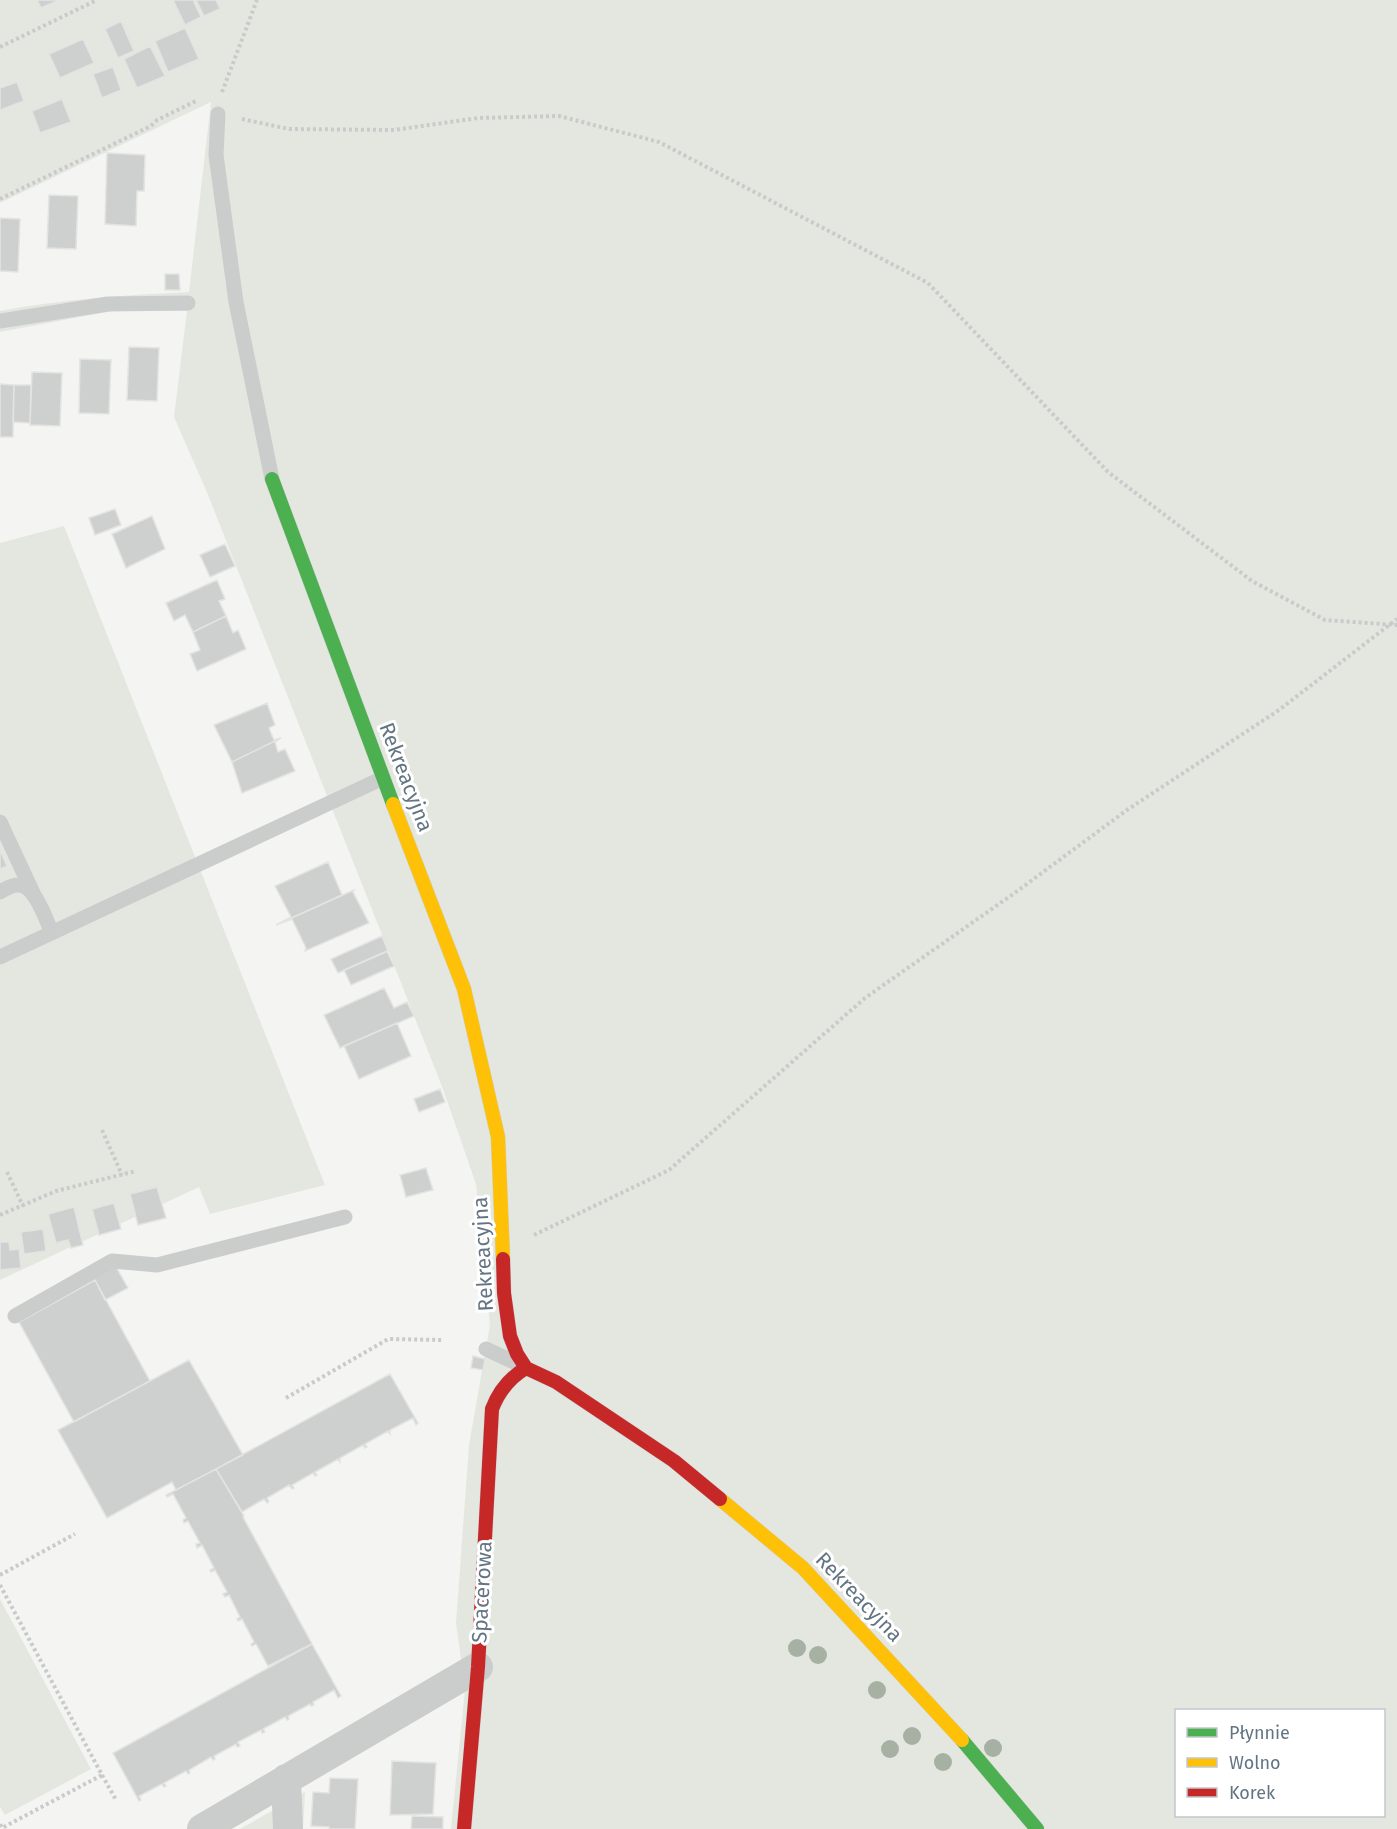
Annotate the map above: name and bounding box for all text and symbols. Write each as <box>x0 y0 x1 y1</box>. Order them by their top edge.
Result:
street label: Rekreacyjna <box>373 719 439 835</box>
street label: Rekreacyjna <box>467 1196 499 1312</box>
street label: Spacerowa <box>466 1540 498 1644</box>
street label: Rekreacyjna <box>810 1547 908 1647</box>
legend <box>1175 1709 1385 1817</box>
text: Płynnie <box>1229 1722 1290 1744</box>
text: Wolno <box>1229 1752 1281 1774</box>
text: Korek <box>1229 1782 1276 1804</box>

